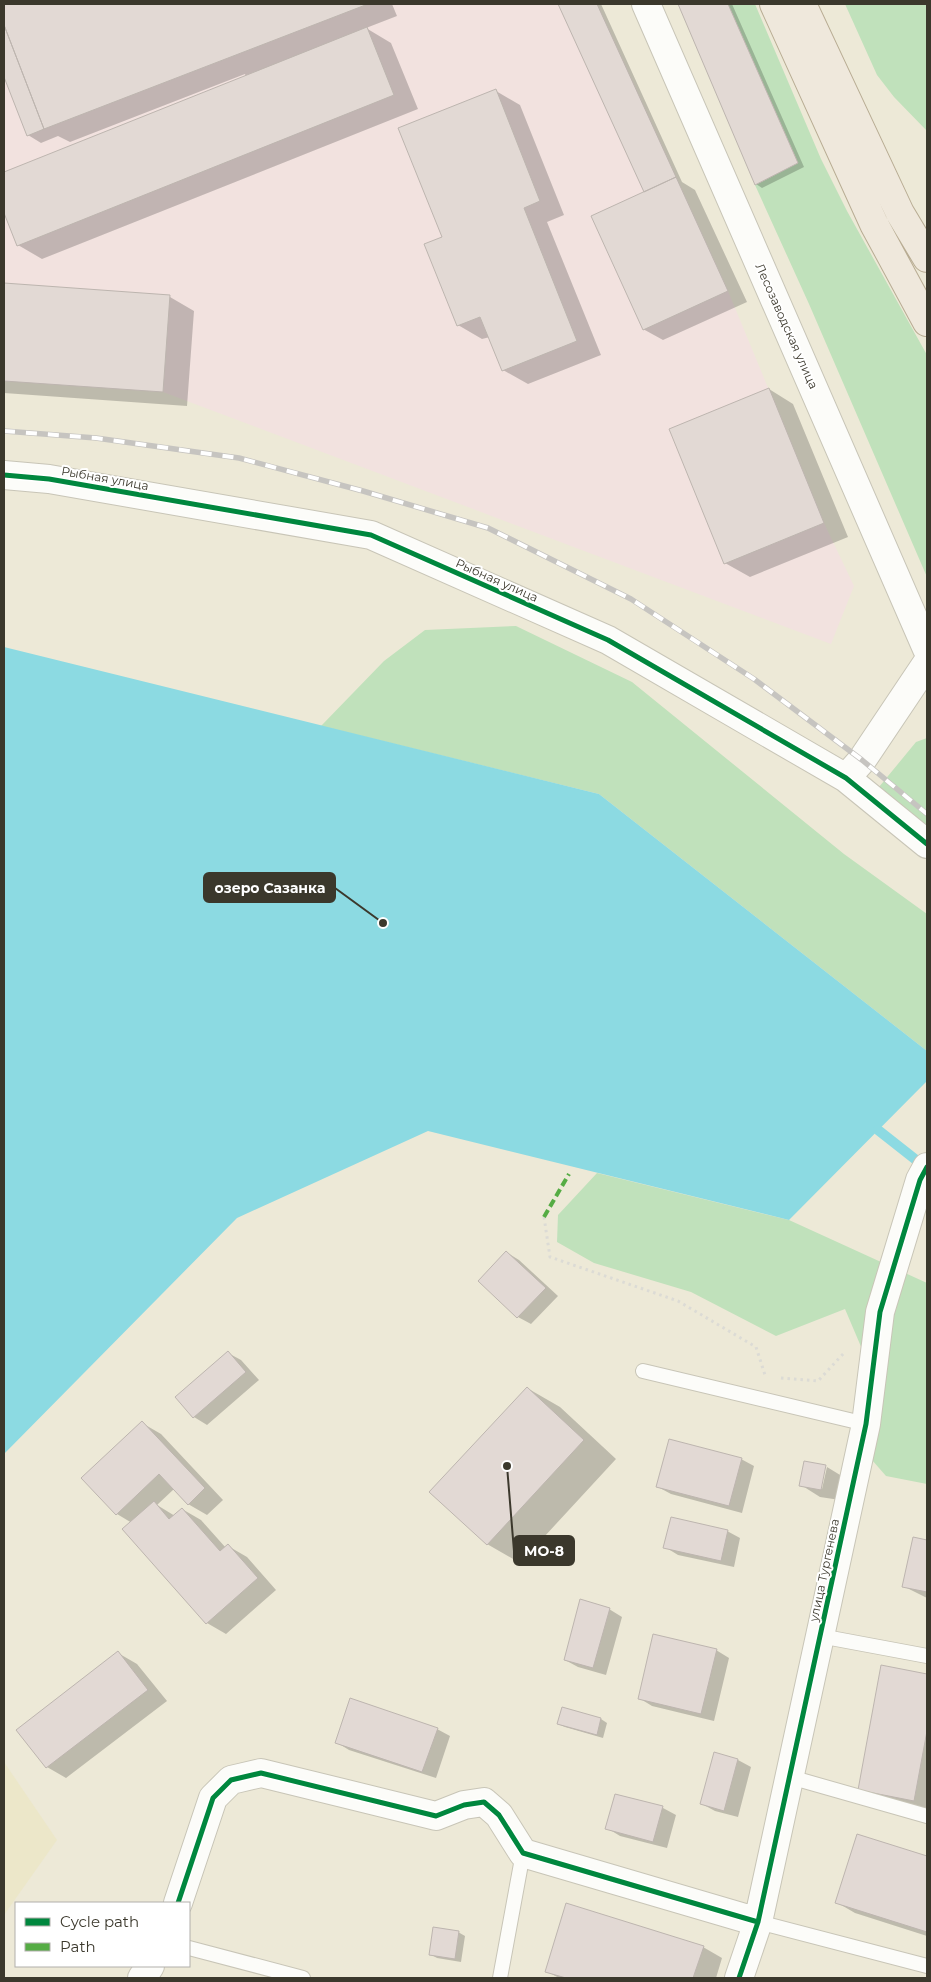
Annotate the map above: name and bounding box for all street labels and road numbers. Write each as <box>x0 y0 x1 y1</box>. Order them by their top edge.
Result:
street label: Лесозаводская улица <box>753 261 821 391</box>
street label: Рыбная улица <box>60 463 150 493</box>
street label: Рыбная улица <box>454 555 540 605</box>
street label: улица Тургенева <box>806 1517 842 1624</box>

